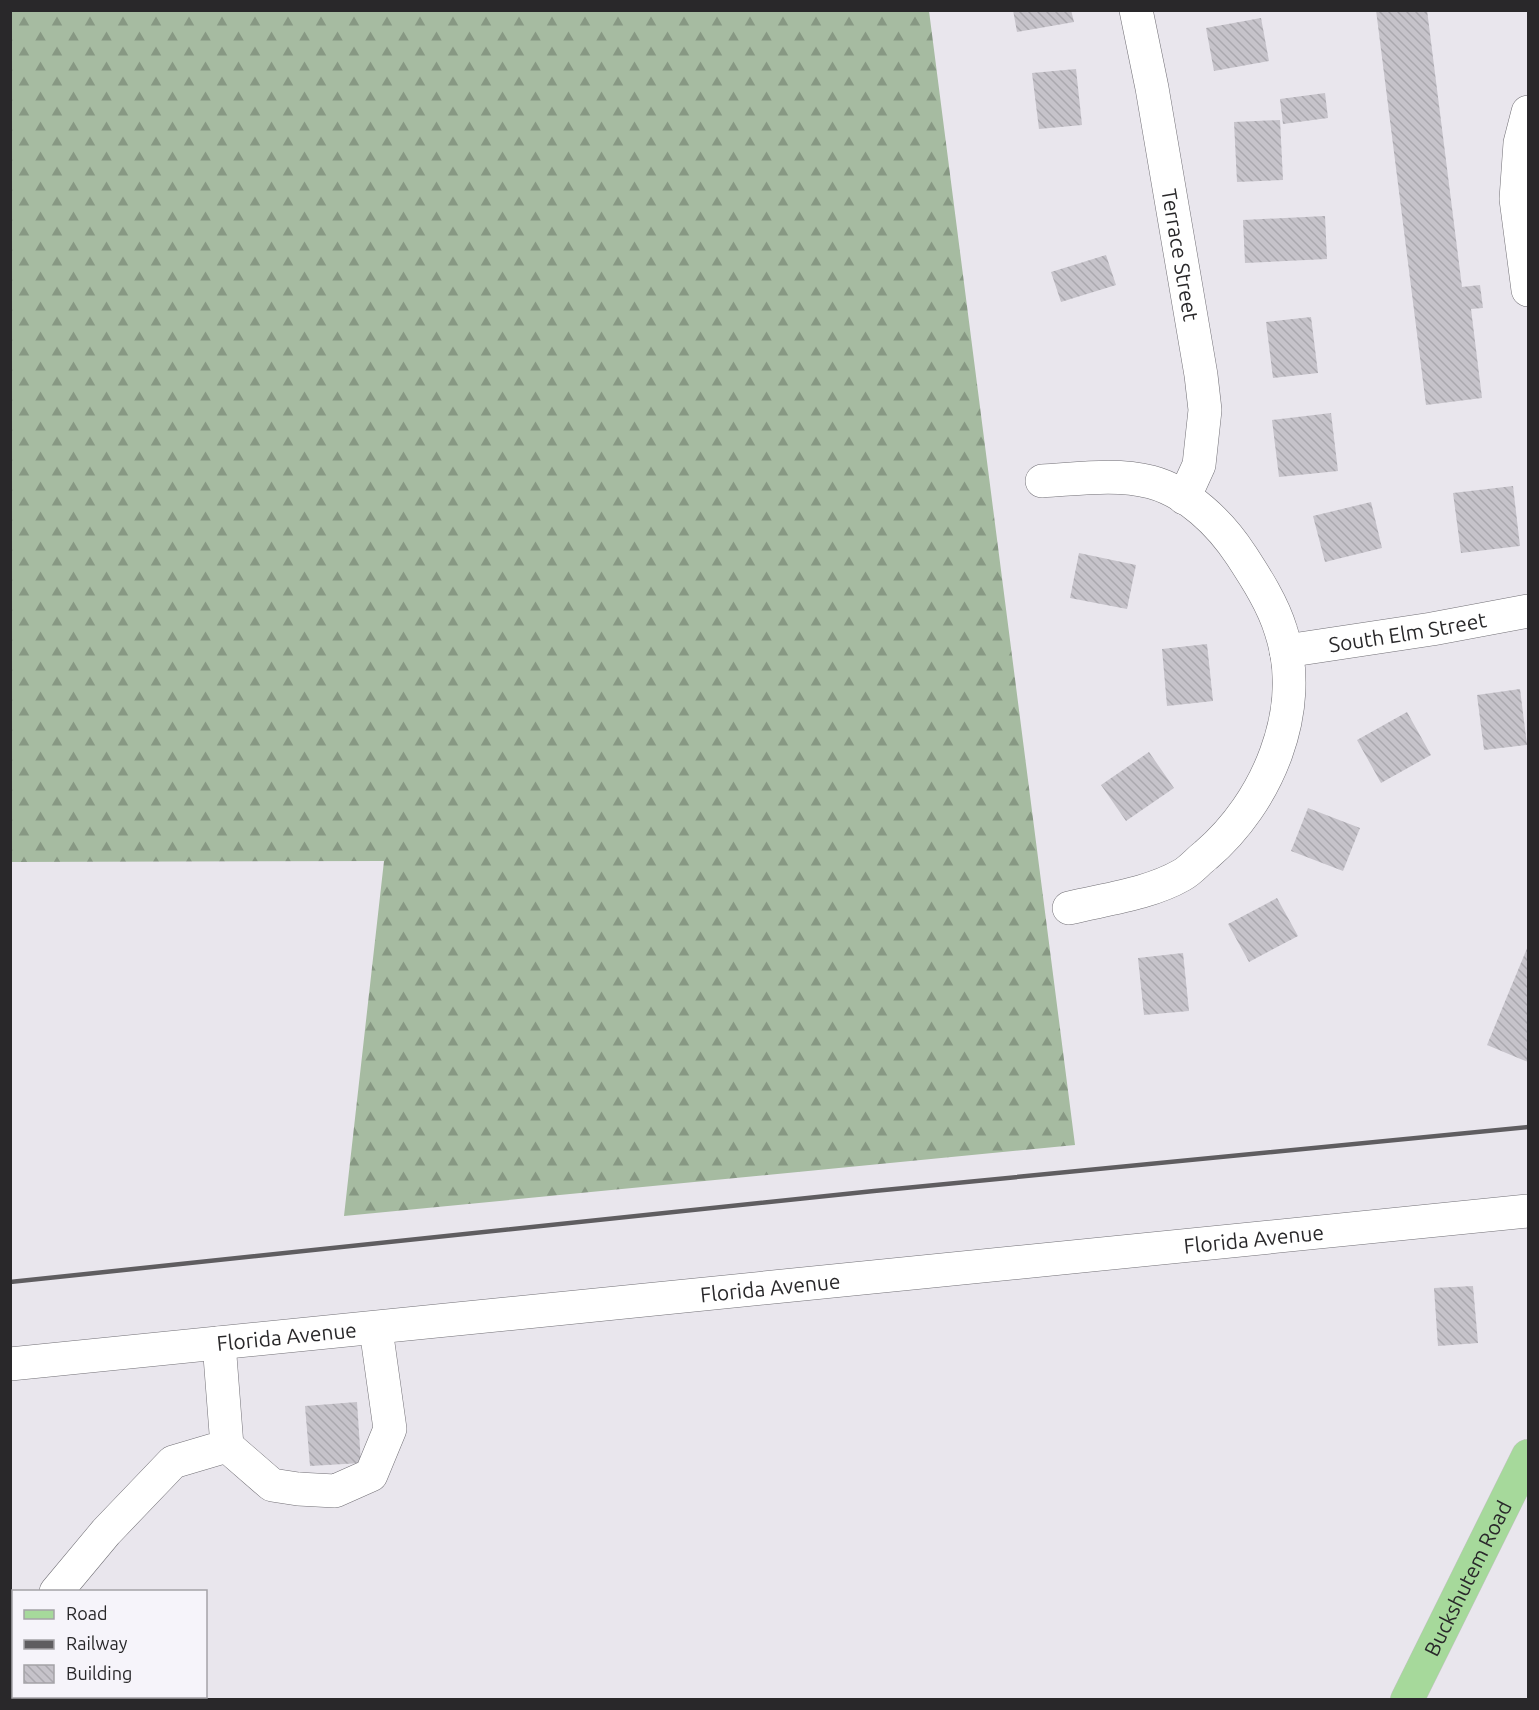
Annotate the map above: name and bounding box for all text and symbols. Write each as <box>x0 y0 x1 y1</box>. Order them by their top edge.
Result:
street label: Terrace Street <box>1157 187 1204 323</box>
street label: South Elm Street <box>1327 607 1488 656</box>
street label: Florida Avenue <box>1183 1220 1325 1258</box>
street label: Florida Avenue <box>699 1268 841 1306</box>
street label: Florida Avenue <box>215 1317 358 1355</box>
street label: Buckshutem Road <box>1419 1497 1516 1660</box>
legend <box>12 1590 207 1698</box>
text: Road <box>66 1603 108 1623</box>
text: Railway <box>66 1633 128 1653</box>
text: Building <box>66 1663 132 1683</box>

